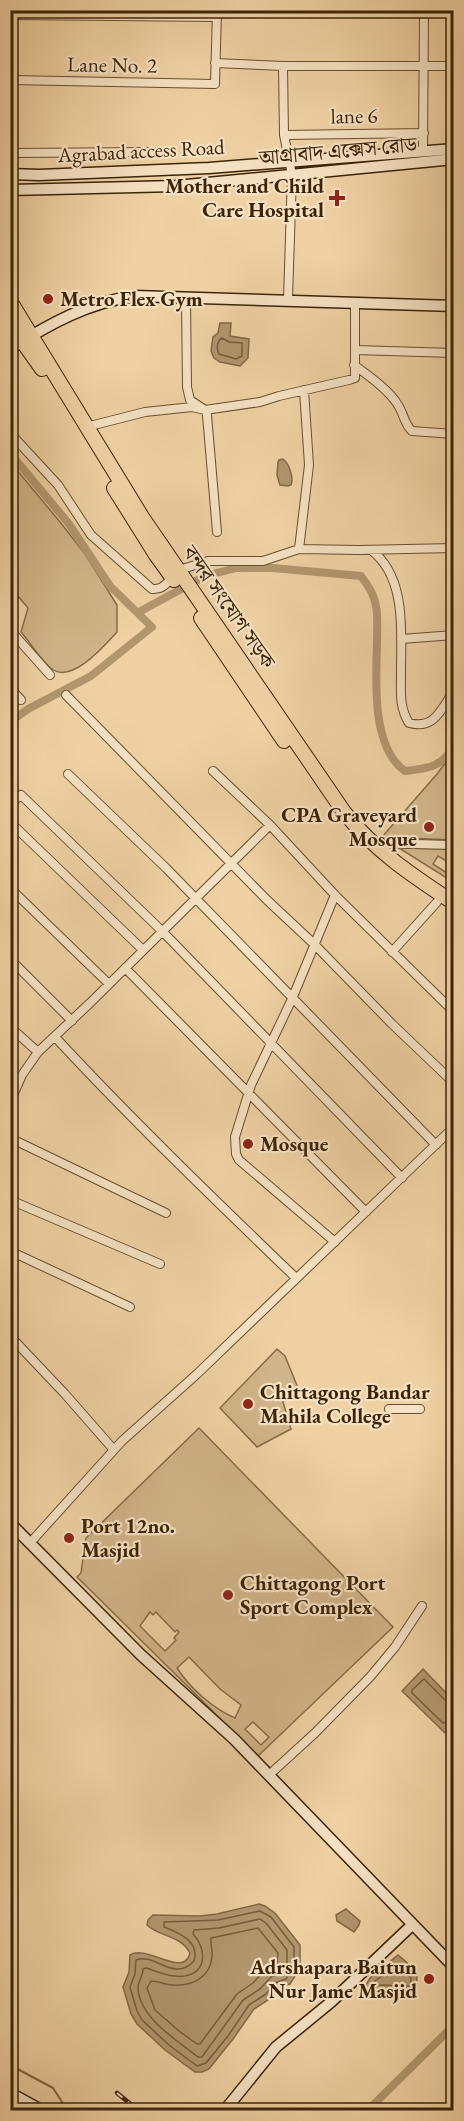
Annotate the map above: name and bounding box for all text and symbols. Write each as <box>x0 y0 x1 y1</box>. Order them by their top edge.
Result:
street label: Lane No. 2 <box>67 50 157 79</box>
street label: lane 6 <box>330 102 378 129</box>
street label: আগ্রাবাদ এক্সেস রোড <box>257 130 419 171</box>
street label: Agrabad access Road <box>56 133 226 168</box>
place label: Mother and Child Care Hospital <box>165 172 324 223</box>
marker: Mother and Child Care Hospital <box>328 189 346 207</box>
place label: Metro Flex Gym <box>60 285 203 312</box>
marker: Metro Flex Gym <box>41 292 55 306</box>
street label: বন্দর সংযোগ সড়ক <box>177 539 282 674</box>
place label: CPA Graveyard Mosque <box>281 801 417 852</box>
marker: CPA Graveyard Mosque <box>422 820 436 834</box>
place label: Mosque <box>260 1130 329 1157</box>
marker: Mosque <box>241 1137 255 1151</box>
place label: Chittagong Bandar Mahila College <box>260 1378 430 1429</box>
marker: Chittagong Bandar Mahila College <box>241 1397 255 1411</box>
place label: Port 12no. Masjid <box>81 1512 175 1563</box>
marker: Port 12no. Masjid <box>62 1531 76 1545</box>
place label: Chittagong Port Sport Complex <box>240 1569 385 1620</box>
marker: Chittagong Port Sport Complex <box>221 1588 235 1602</box>
place label: Adrshapara Baitun Nur Jame Masjid <box>249 1953 417 2004</box>
marker: Adrshapara Baitun Nur Jame Masjid <box>422 1972 436 1986</box>

